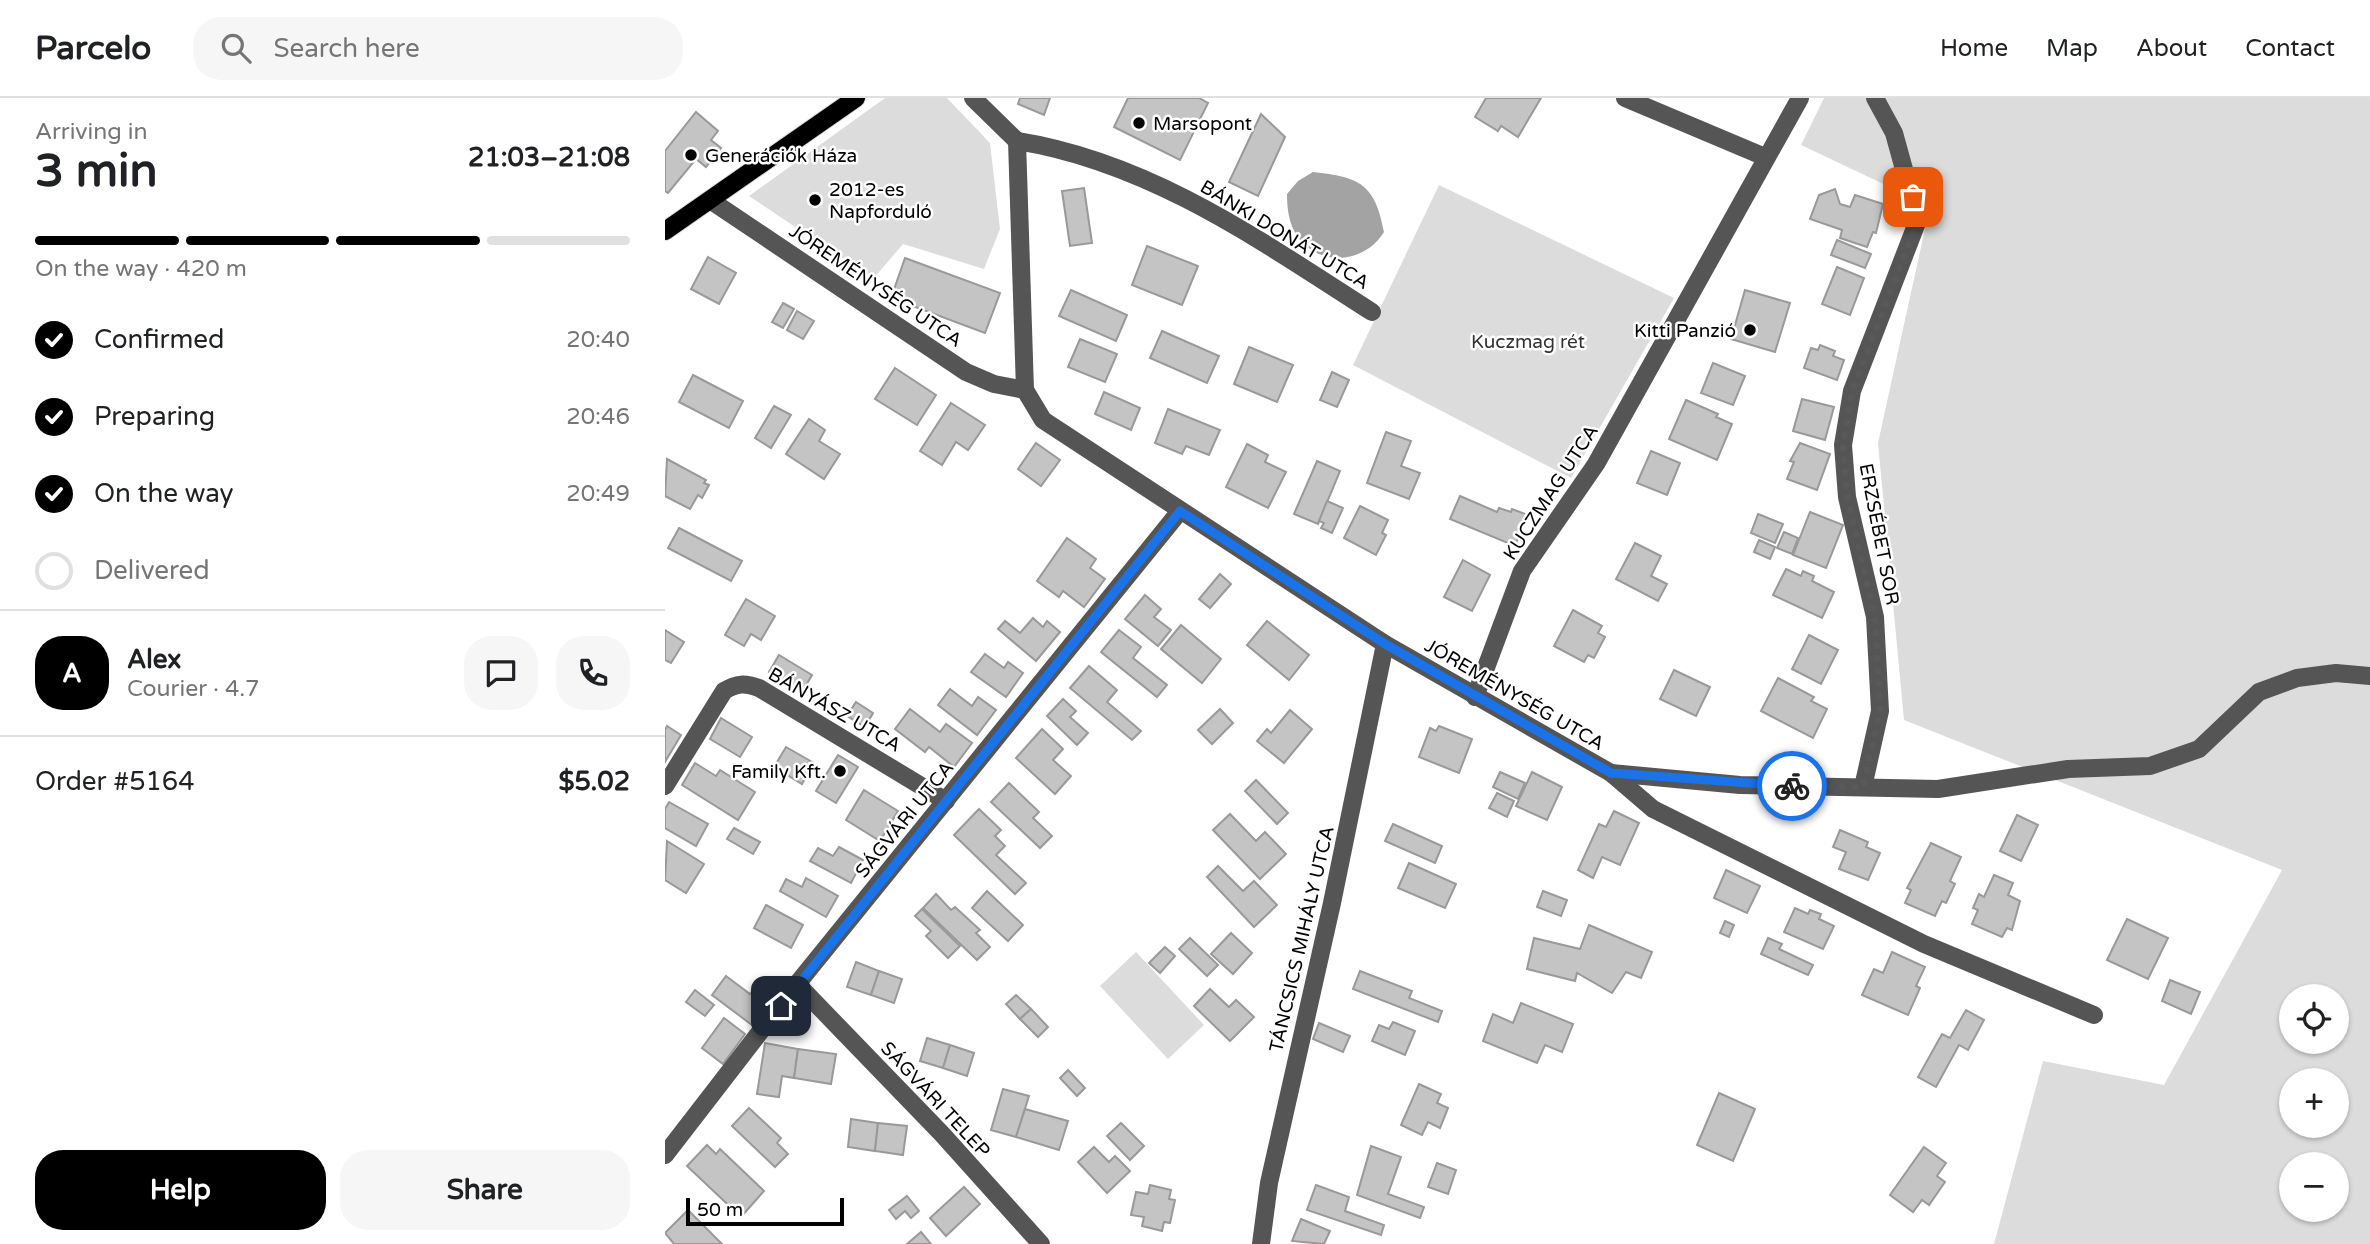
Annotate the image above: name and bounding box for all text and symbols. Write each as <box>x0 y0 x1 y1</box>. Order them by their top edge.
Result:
search box <box>193 17 683 80</box>
text: Parcelo <box>35 29 151 68</box>
icon: search <box>217 29 255 67</box>
text: Search here <box>273 33 420 64</box>
text: Home <box>1940 34 2008 63</box>
text: Map <box>2046 34 2098 63</box>
text: About <box>2136 34 2207 63</box>
text: Contact <box>2245 34 2335 63</box>
place label: Marsopont <box>1153 113 1252 135</box>
marker: Marsopont <box>1131 115 1147 131</box>
text: Arriving in <box>35 118 148 146</box>
text: 21:03–21:08 <box>468 142 630 173</box>
text: 3 min <box>35 144 158 199</box>
place label: Generációk Háza <box>705 145 857 167</box>
marker: Generációk Háza <box>683 147 699 163</box>
pin <box>1883 167 1943 227</box>
street label: BÁNKI DONÁT UTCA <box>1196 175 1373 294</box>
icon: bag <box>1894 178 1932 216</box>
place label: 2012-es Napforduló <box>829 179 932 223</box>
marker: 2012-es Napforduló <box>807 192 823 208</box>
street label: JÓREMÉNYSÉG UTCA <box>785 219 967 352</box>
text: On the way · 420 m <box>35 255 247 283</box>
place label: Kitti Panzió <box>1634 320 1736 342</box>
icon: check <box>35 321 73 359</box>
marker: Kitti Panzió <box>1742 322 1758 338</box>
text: Confirmed <box>94 324 224 355</box>
text: 20:40 <box>566 326 630 354</box>
park label: Kuczmag rét <box>1471 331 1585 353</box>
icon: check <box>35 398 73 436</box>
text: Preparing <box>94 401 215 432</box>
text: 20:46 <box>566 403 630 431</box>
street label: KUCZMAG UTCA <box>1499 421 1603 564</box>
street label: ERZSÉBET SOR <box>1854 461 1904 607</box>
icon: check <box>35 475 73 513</box>
text: On the way <box>94 478 234 509</box>
text: 20:49 <box>566 480 630 508</box>
text: Delivered <box>94 555 210 586</box>
street label: JÓREMÉNYSÉG UTCA <box>1421 634 1609 755</box>
button: chat <box>464 636 538 710</box>
button: phone <box>556 636 630 710</box>
text: Alex <box>127 644 181 675</box>
text: A <box>62 658 82 689</box>
street label: BÁNYÁSZ UTCA <box>764 662 905 757</box>
text: Courier · 4.7 <box>127 675 260 703</box>
courier <box>1757 751 1827 821</box>
street label: SÁGVÁRI UTCA <box>850 756 958 882</box>
place label: Family Kft. <box>731 761 826 783</box>
marker: Family Kft. <box>832 763 848 779</box>
text: Order #5164 <box>35 766 195 797</box>
text: $5.02 <box>558 766 630 797</box>
icon: bike <box>1773 767 1811 805</box>
street label: TÁNCSICS MIHÁLY UTCA <box>1264 824 1339 1054</box>
pin <box>751 976 811 1036</box>
map controls <box>2279 984 2349 1222</box>
button: locate <box>2279 984 2349 1054</box>
icon: home <box>762 987 800 1025</box>
street label: SÁGVÁRI TELEP <box>876 1037 995 1162</box>
button: + <box>2279 1068 2349 1138</box>
button: Help <box>35 1150 326 1230</box>
button: Share <box>340 1150 630 1230</box>
button: − <box>2279 1152 2349 1222</box>
scale bar <box>686 1195 843 1227</box>
text: 50 m <box>697 1199 743 1221</box>

